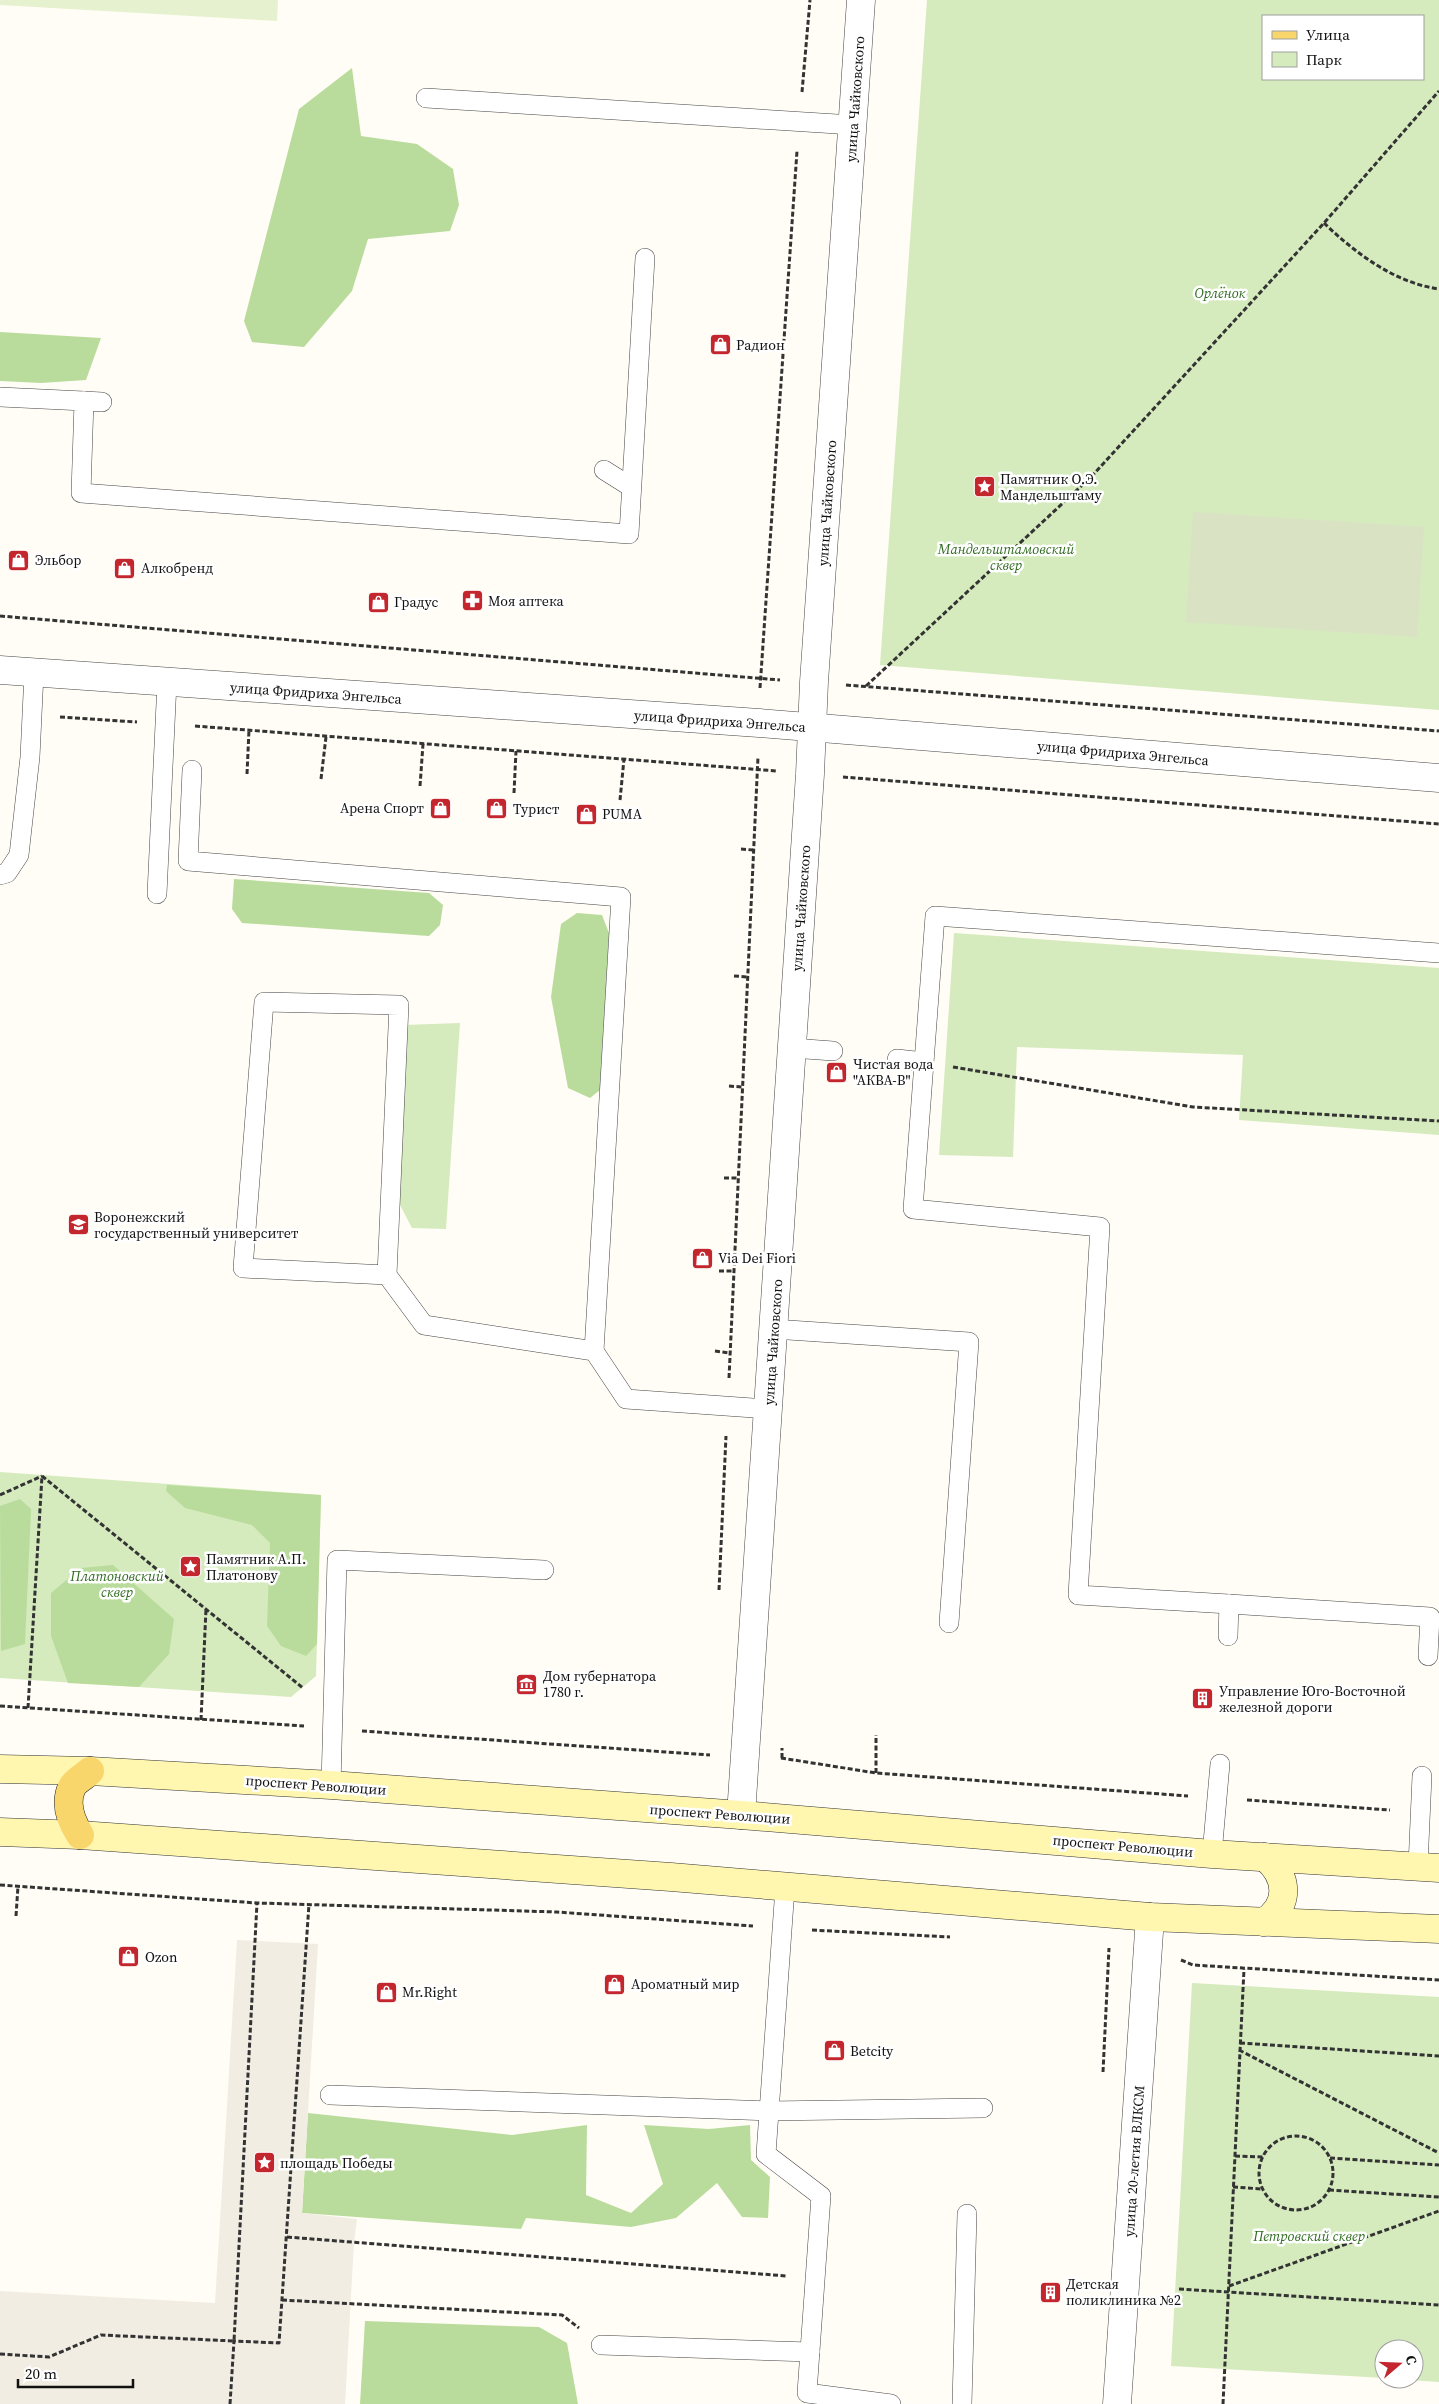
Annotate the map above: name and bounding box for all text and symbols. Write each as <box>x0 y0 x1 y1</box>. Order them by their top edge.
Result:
legend <box>1262 15 1424 80</box>
text: Улица <box>1306 24 1350 45</box>
street label: улица Чайковского <box>841 35 869 163</box>
text: Парк <box>1306 49 1342 70</box>
park label: Орлёнок <box>1195 283 1246 303</box>
shop icon: Радион <box>708 333 732 357</box>
place label: Радион <box>736 335 785 355</box>
street label: улица Чайковского <box>813 439 841 567</box>
place label: Памятник О.Э. Мандельштаму <box>1000 469 1102 505</box>
place icon: Памятник О.Э. Мандельштаму <box>972 475 996 499</box>
park label: Мандельштамовский сквер <box>937 539 1074 575</box>
shop icon: Эльбор <box>7 548 31 572</box>
place label: Эльбор <box>35 550 81 570</box>
shop icon: Алкобренд <box>113 556 137 580</box>
place label: Алкобренд <box>141 558 213 578</box>
pharmacy icon: Моя аптека <box>460 589 484 613</box>
shop icon: Градус <box>366 590 390 614</box>
place label: Моя аптека <box>488 591 565 611</box>
place label: Градус <box>394 592 438 612</box>
street label: улица Фридриха Энгельса <box>230 677 403 709</box>
street label: улица Фридриха Энгельса <box>634 705 807 737</box>
street label: улица Фридриха Энгельса <box>1036 736 1210 771</box>
shop icon: Арена Спорт <box>428 796 452 820</box>
shop icon: Турист <box>485 797 509 821</box>
place label: Арена Спорт <box>340 798 425 818</box>
place label: Турист <box>513 799 560 819</box>
shop icon: PUMA <box>574 802 598 826</box>
place label: PUMA <box>602 804 643 824</box>
street label: улица Чайковского <box>787 844 815 972</box>
place label: Чистая вода "АКВА-В" <box>853 1054 934 1090</box>
shop icon: Чистая вода "АКВА-В" <box>825 1060 849 1084</box>
place label: Воронежский государственный университет <box>94 1207 299 1243</box>
school or university icon: Воронежский государственный университет <box>66 1213 90 1237</box>
shop icon: Via Dei Fiori <box>690 1246 714 1270</box>
place label: Via Dei Fiori <box>718 1248 796 1268</box>
street label: улица Чайковского <box>759 1278 787 1406</box>
place label: Памятник А.П. Платонову <box>206 1549 306 1585</box>
place icon: Памятник А.П. Платонову <box>178 1555 202 1579</box>
park label: Платоновский сквер <box>69 1566 164 1602</box>
place label: Дом губернатора 1780 г. <box>543 1666 657 1702</box>
museum icon: Дом губернатора 1780 г. <box>515 1672 539 1696</box>
place label: Управление Юго-Восточной железной дороги <box>1219 1681 1406 1717</box>
building icon: Управление Юго-Восточной железной дороги <box>1191 1687 1215 1711</box>
street label: проспект Революции <box>245 1770 387 1800</box>
street label: проспект Революции <box>649 1799 791 1829</box>
street label: проспект Революции <box>1052 1830 1194 1862</box>
shop icon: Ozon <box>117 1945 141 1969</box>
place label: Ozon <box>145 1947 178 1967</box>
shop icon: Ароматный мир <box>603 1972 627 1996</box>
place label: Ароматный мир <box>631 1974 739 1994</box>
shop icon: Mr.Right <box>374 1980 398 2004</box>
place label: Mr.Right <box>402 1982 457 2002</box>
shop icon: Betcity <box>822 2039 846 2063</box>
place label: Betcity <box>850 2041 894 2061</box>
street label: улица 20-летия ВЛКСМ <box>1119 2085 1149 2237</box>
place icon: площадь Победы <box>252 2151 276 2175</box>
place label: площадь Победы <box>280 2153 393 2173</box>
park label: Петровский сквер <box>1252 2226 1365 2246</box>
place label: Детская поликлиника №2 <box>1066 2274 1181 2310</box>
building icon: Детская поликлиника №2 <box>1038 2280 1062 2304</box>
north arrow <box>1374 2339 1424 2389</box>
text: С <box>1400 2352 1422 2367</box>
scale bar <box>18 2356 132 2388</box>
text: 20 m <box>25 2363 57 2384</box>

